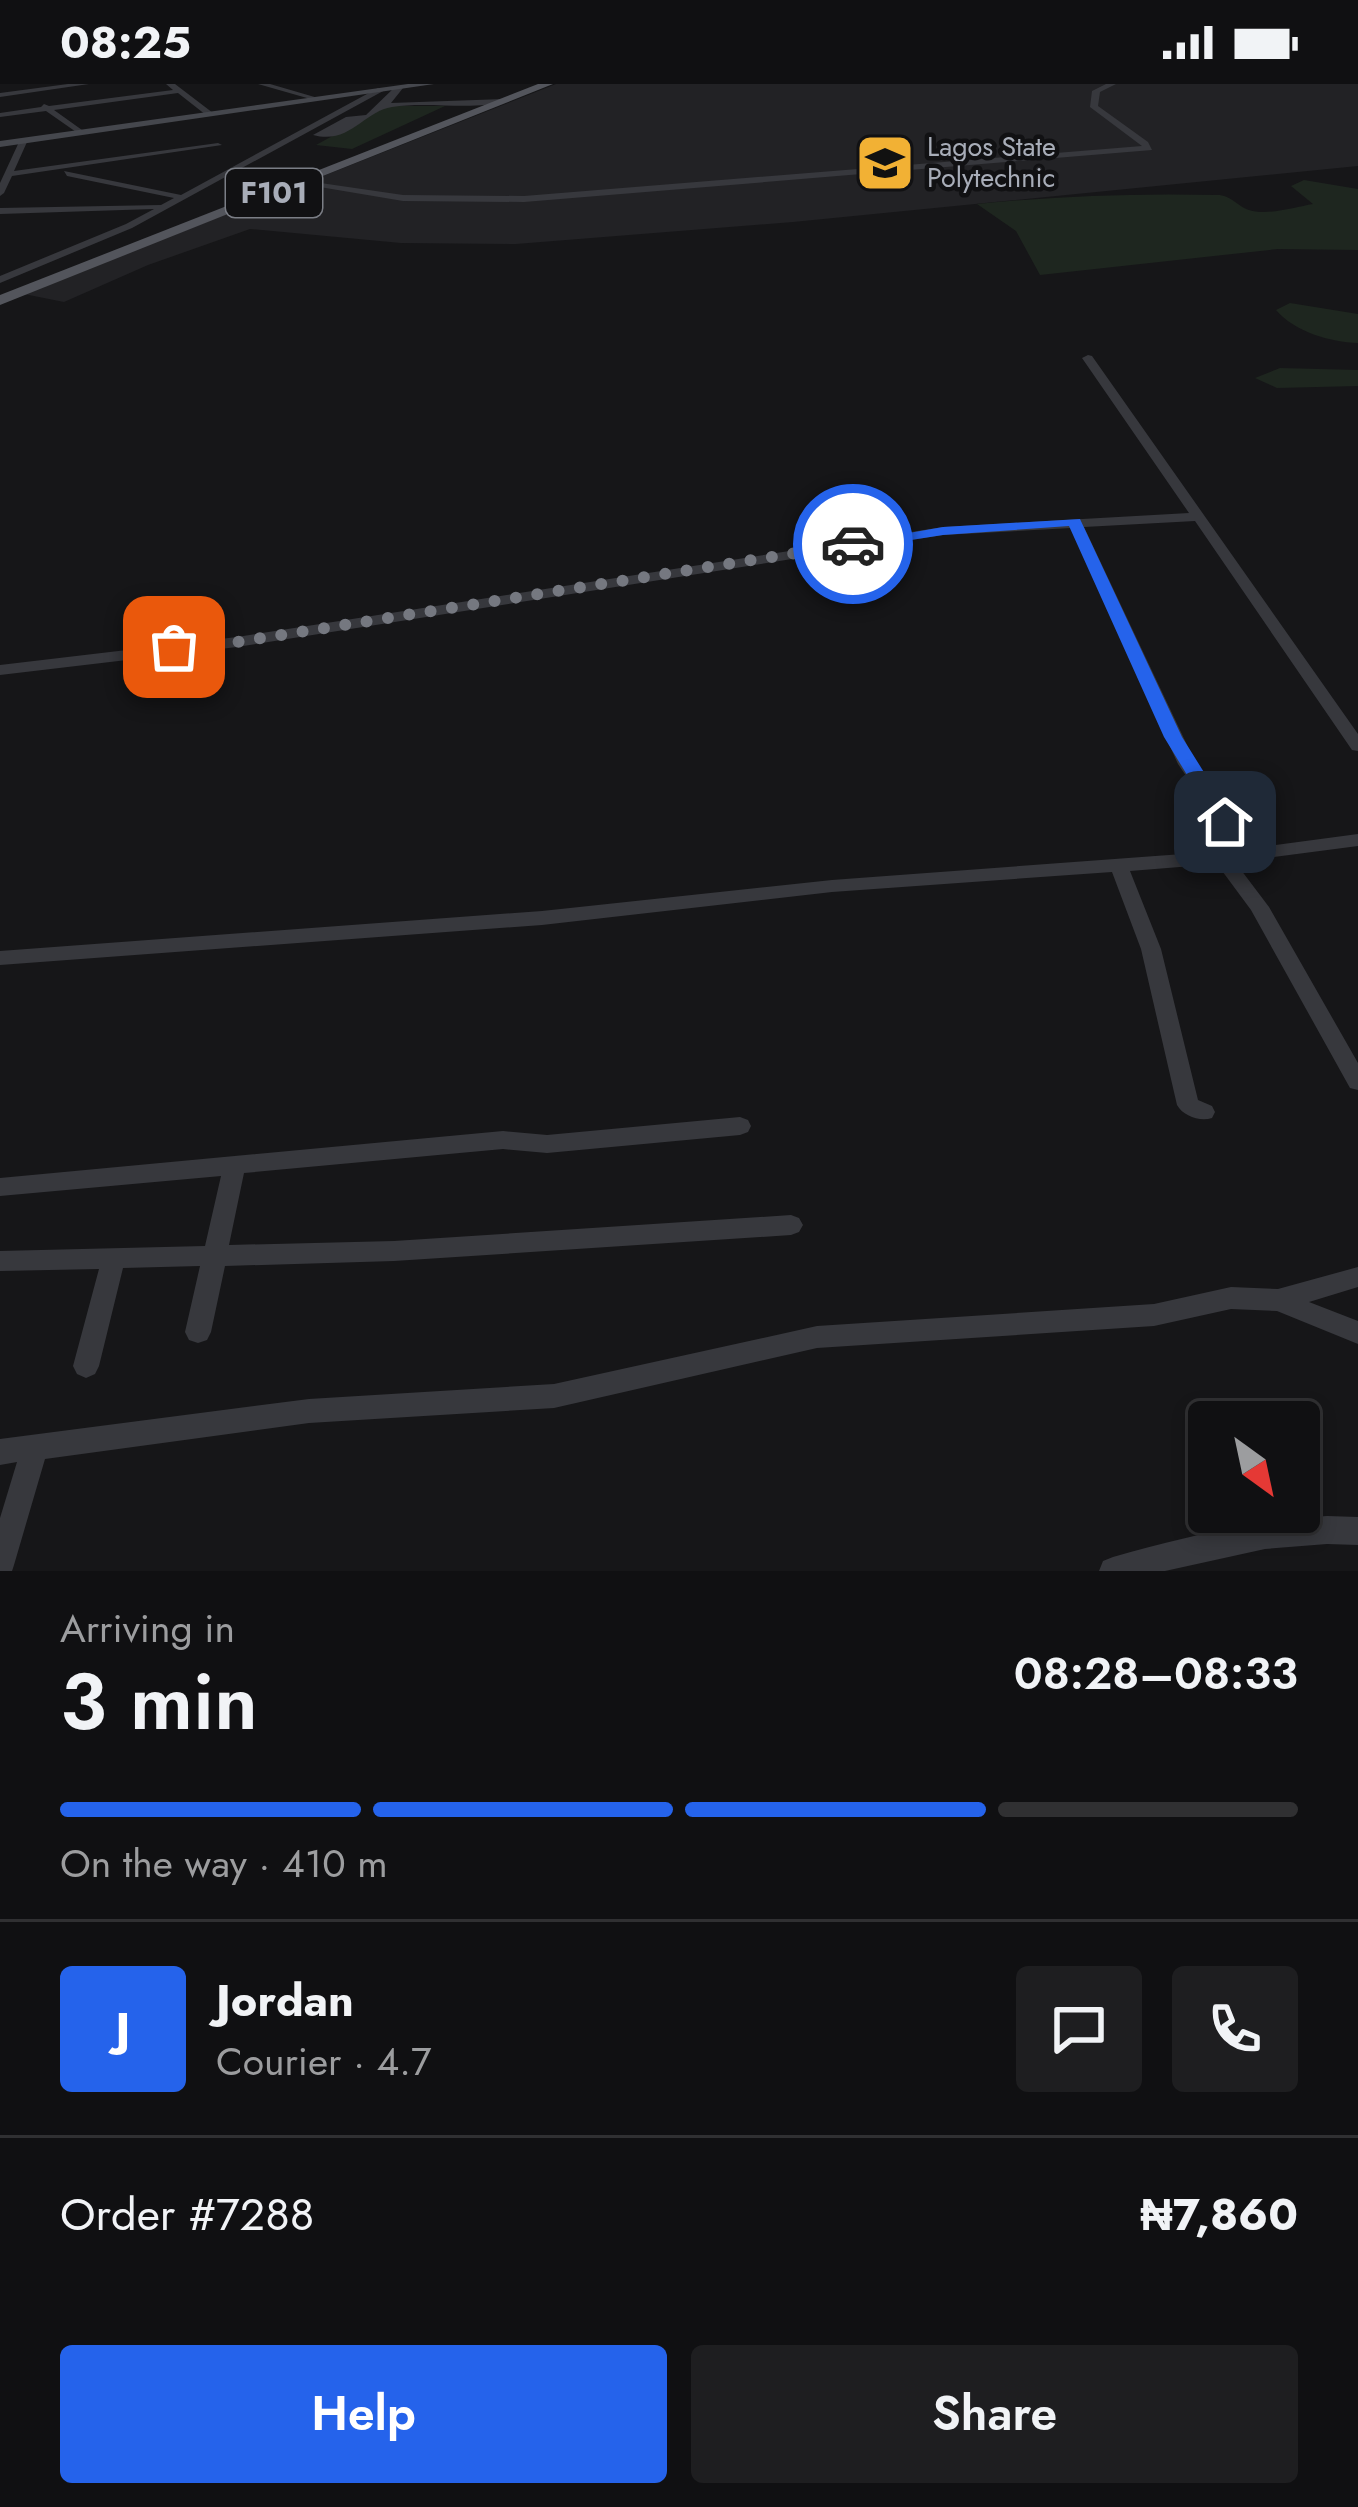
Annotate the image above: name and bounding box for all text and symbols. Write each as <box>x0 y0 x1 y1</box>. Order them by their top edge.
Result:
text: 08:25 <box>60 10 191 75</box>
place label: Lagos State Polytechnic <box>927 127 1056 197</box>
school or university icon: Lagos State Polytechnic <box>854 132 916 194</box>
road number: F101 <box>226 169 322 217</box>
courier <box>793 484 913 604</box>
icon: car <box>820 511 886 577</box>
pin <box>123 596 225 698</box>
icon: bag <box>141 614 207 680</box>
pin <box>1174 771 1276 873</box>
icon: home <box>1192 789 1258 855</box>
north arrow <box>1188 1401 1320 1533</box>
map controls <box>1188 1401 1320 1533</box>
text: Arriving in <box>60 1600 235 1657</box>
text: 08:28–08:33 <box>1014 1641 1298 1706</box>
text: 3 min <box>60 1646 258 1758</box>
text: On the way · 410 m <box>60 1835 388 1892</box>
button: chat <box>1016 1966 1142 2092</box>
button: phone <box>1172 1966 1298 2092</box>
text: Jordan <box>216 1968 354 2033</box>
text: J <box>116 1996 130 2061</box>
text: Courier · 4.7 <box>216 2033 431 2090</box>
text: Order #7288 <box>60 2182 314 2247</box>
text: ₦7,860 <box>1140 2182 1298 2247</box>
button: Help <box>60 2345 667 2483</box>
button: Share <box>691 2345 1298 2483</box>

